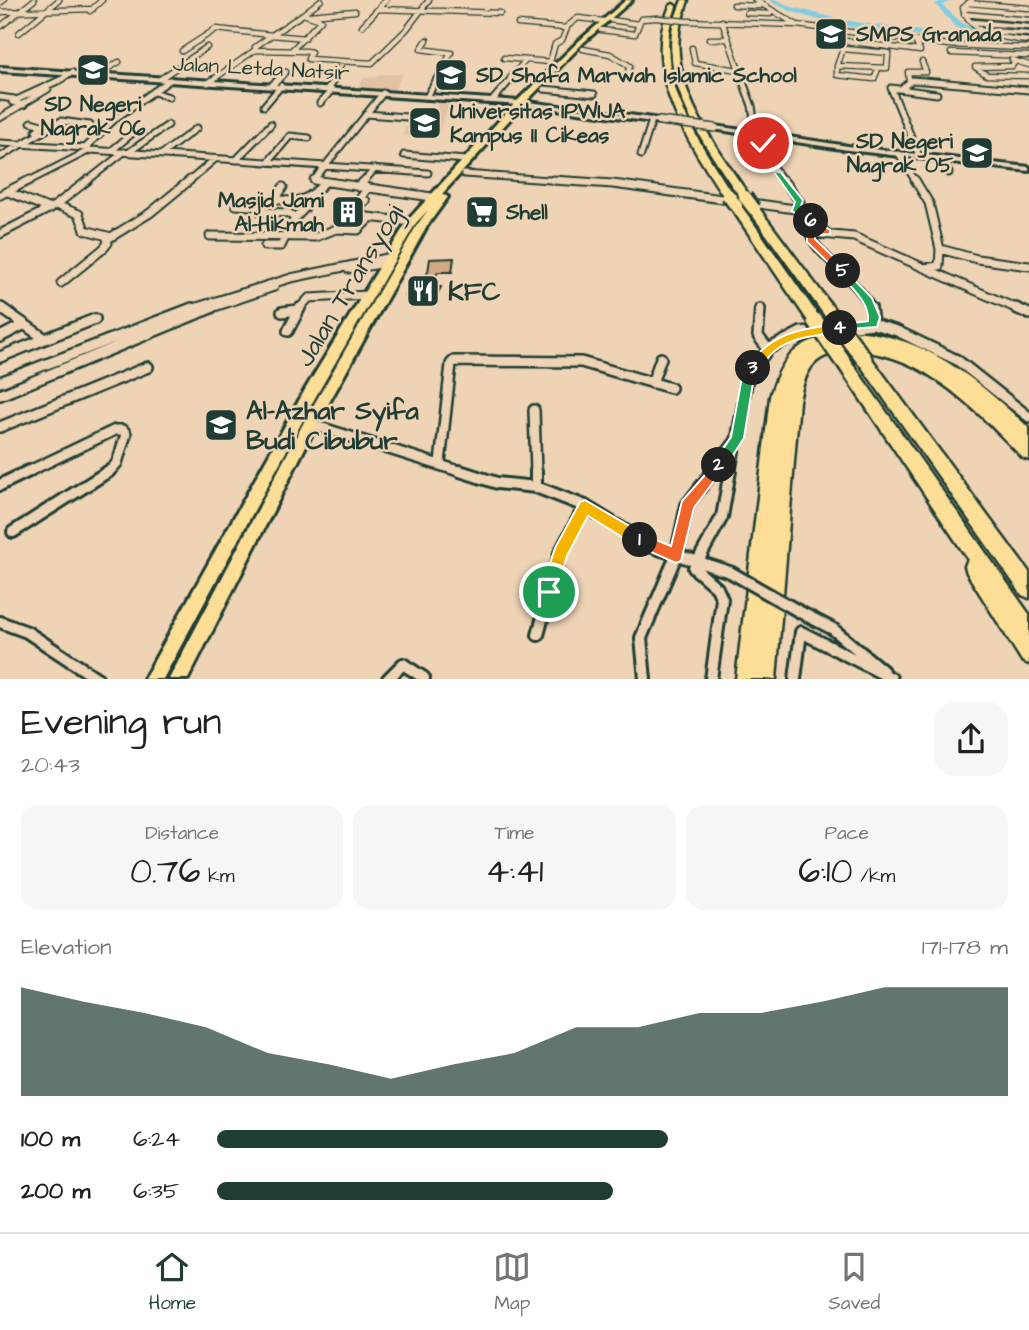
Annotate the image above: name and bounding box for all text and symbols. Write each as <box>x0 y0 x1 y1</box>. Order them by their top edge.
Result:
school or university icon: SMPS Granada <box>812 15 850 53</box>
place label: SMPS Granada <box>855 20 1002 49</box>
street label: Jalan Letda Natsir <box>172 49 350 88</box>
school or university icon: SD Negeri Nagrak 06 <box>74 51 112 89</box>
school or university icon: SD Shafa Marwah Islamic School <box>432 56 470 94</box>
place label: SD Shafa Marwah Islamic School <box>475 61 798 90</box>
place label: SD Negeri Nagrak 06 <box>41 90 146 145</box>
place label: Universitas IPWIJA Kampus II Cikeas <box>450 97 626 151</box>
school or university icon: Universitas IPWIJA Kampus II Cikeas <box>406 104 444 142</box>
pin <box>733 113 793 173</box>
icon: check <box>744 124 782 162</box>
place label: SD Negeri Nagrak 05 <box>847 127 954 182</box>
school or university icon: SD Negeri Nagrak 05 <box>958 134 996 172</box>
place label: Masjid Jami Al-Hikmah <box>218 186 325 239</box>
building icon: Masjid Jami Al-Hikmah <box>329 193 367 231</box>
supermarket icon: Shell <box>463 193 501 231</box>
street label: Jalan Transyogi <box>287 197 414 375</box>
place label: Shell <box>505 198 549 227</box>
pin: 6 <box>794 204 828 238</box>
text: 6 <box>805 207 816 234</box>
pin: 5 <box>826 254 860 288</box>
text: 5 <box>836 257 849 284</box>
restaurant icon: KFC <box>404 272 442 310</box>
place label: KFC <box>448 274 501 310</box>
pin: 4 <box>822 310 858 346</box>
text: 4 <box>833 314 846 341</box>
pin: 3 <box>736 350 770 386</box>
text: 3 <box>748 354 757 381</box>
place label: Al-Azhar Syifa Budi Cibubur <box>246 393 420 459</box>
school or university icon: Al-Azhar Syifa Budi Cibubur <box>202 406 240 444</box>
pin: 2 <box>702 448 736 482</box>
text: 2 <box>713 451 724 478</box>
pin: 1 <box>622 522 658 558</box>
text: 1 <box>638 526 641 553</box>
pin <box>519 562 579 622</box>
icon: arrive <box>530 573 568 611</box>
text: Evening run <box>21 697 222 749</box>
button: share <box>934 702 1008 776</box>
text: 20:43 <box>21 749 80 781</box>
text: Distance <box>145 820 219 847</box>
text: Time <box>495 820 534 847</box>
text: Pace <box>825 820 869 847</box>
text: 0.76 <box>130 847 200 896</box>
text: 4:41 <box>486 847 543 896</box>
text: 6:10 <box>798 847 853 896</box>
text: km <box>200 863 234 890</box>
text: /km <box>853 863 895 890</box>
text: Elevation <box>21 931 112 963</box>
text: 171–178 m <box>922 931 1008 963</box>
text: 100 m <box>21 1123 80 1155</box>
text: 6:24 <box>133 1123 180 1155</box>
text: 200 m <box>21 1175 90 1207</box>
text: 6:35 <box>133 1175 179 1207</box>
tab: Home <box>149 1248 196 1317</box>
tab: Map <box>493 1248 531 1317</box>
tab: Saved <box>829 1248 880 1317</box>

